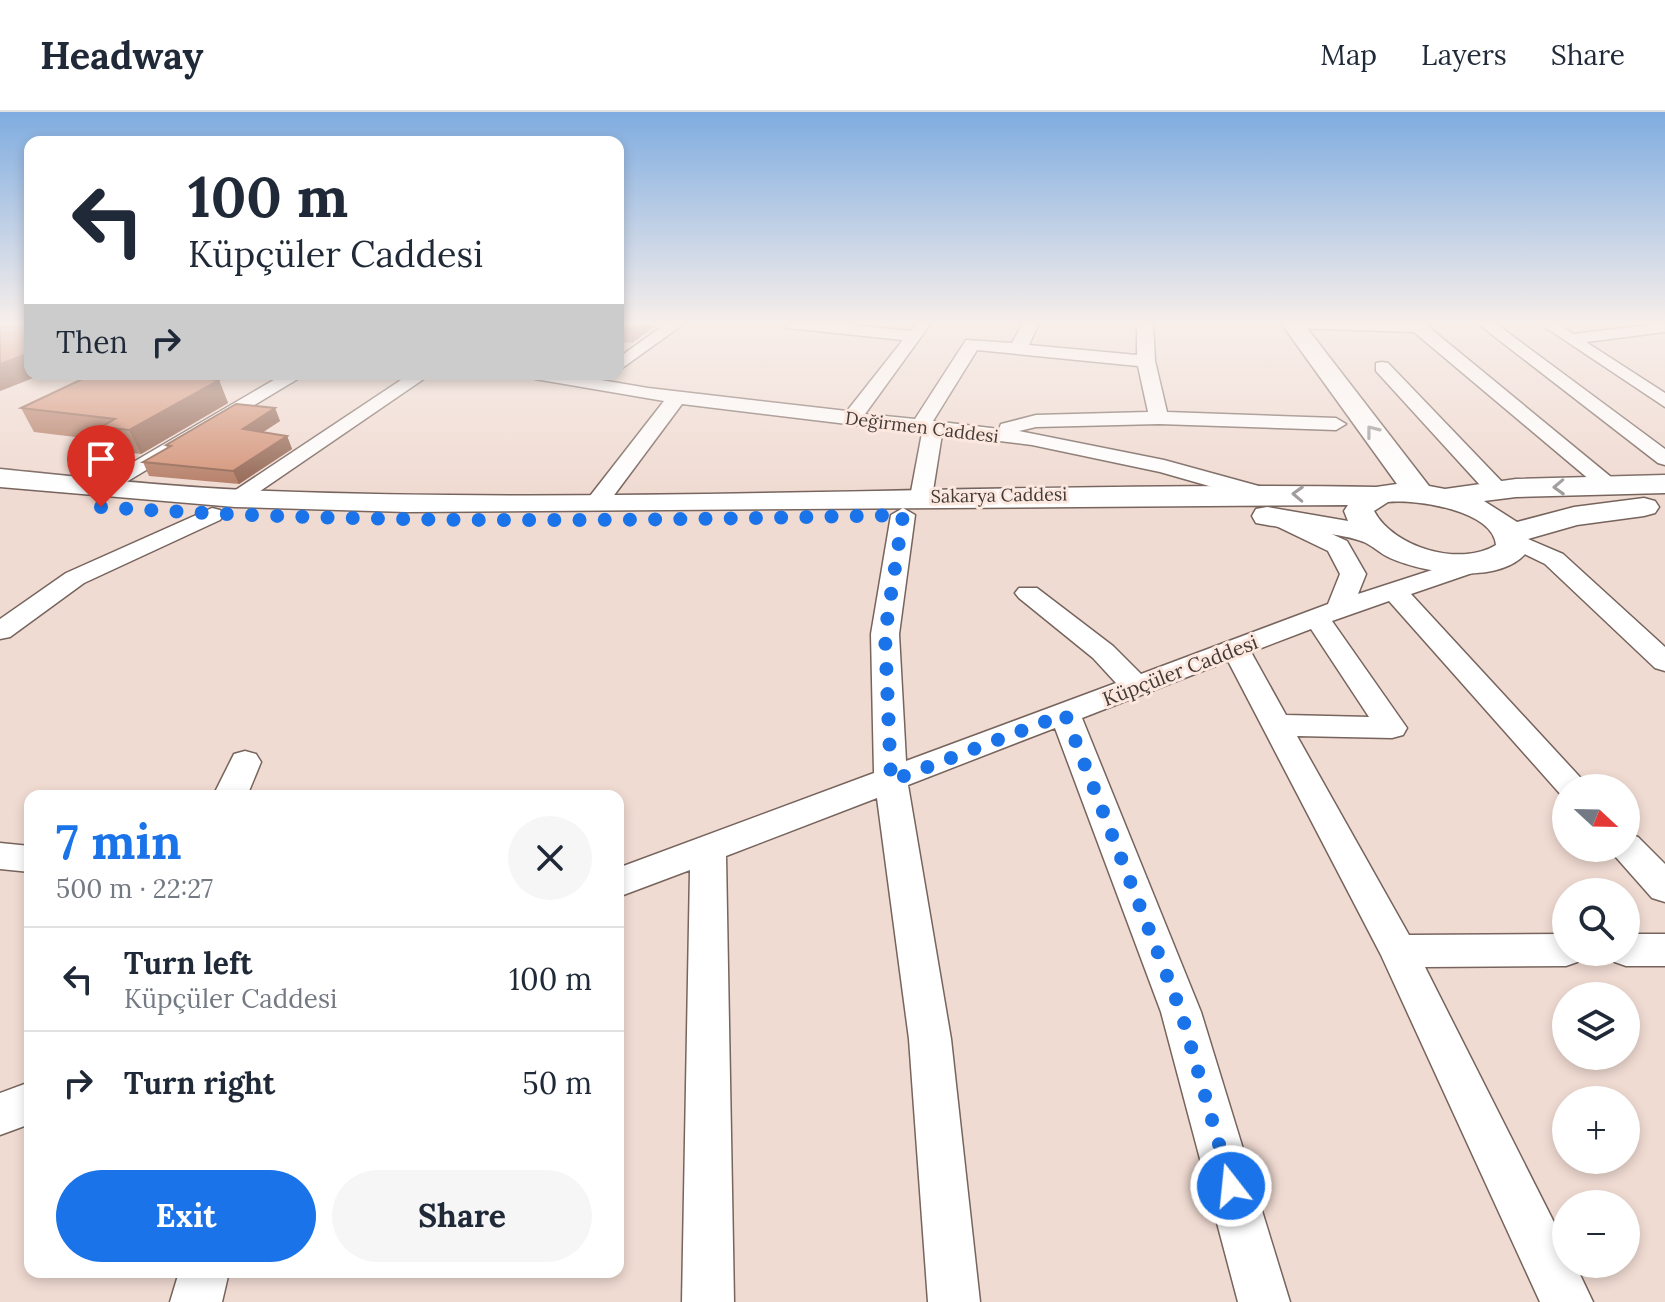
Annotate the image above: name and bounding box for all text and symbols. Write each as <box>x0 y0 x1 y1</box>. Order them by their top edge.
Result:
text: Headway <box>40 31 203 79</box>
text: Map <box>1320 37 1377 73</box>
text: Layers <box>1421 37 1507 73</box>
text: Share <box>1551 37 1625 73</box>
text: 100 m <box>188 161 348 232</box>
icon: left <box>56 168 160 272</box>
text: Küpçüler Caddesi <box>188 231 483 277</box>
icon: right <box>144 320 188 364</box>
text: Then <box>56 323 128 361</box>
street label: Değirmen Caddesi <box>844 406 1000 448</box>
pin <box>67 425 135 507</box>
one-way arrow <box>1367 425 1381 440</box>
icon: arrive <box>79 437 123 481</box>
one-way arrow <box>1552 478 1565 496</box>
street label: Sakarya Caddesi <box>930 482 1068 508</box>
one-way arrow <box>1291 486 1304 503</box>
street label: Küpçüler Caddesi <box>1099 629 1261 711</box>
north arrow <box>1552 774 1640 862</box>
map controls <box>1552 774 1640 1278</box>
text: 7 min <box>56 811 182 872</box>
button: close <box>508 816 592 900</box>
text: 500 m · 22:27 <box>56 872 213 905</box>
button: search <box>1552 878 1640 966</box>
text: Turn left <box>124 944 252 982</box>
icon: left <box>56 957 100 1001</box>
text: 100 m <box>509 960 592 998</box>
text: Küpçüler Caddesi <box>124 982 337 1015</box>
button: layers <box>1552 982 1640 1070</box>
icon: right <box>56 1061 100 1105</box>
text: Turn right <box>124 1064 275 1102</box>
text: 50 m <box>522 1064 592 1102</box>
button: + <box>1552 1086 1640 1174</box>
position arrow <box>1189 1144 1273 1228</box>
button: Exit <box>56 1170 316 1262</box>
button: Share <box>332 1170 592 1262</box>
button: − <box>1552 1190 1640 1278</box>

